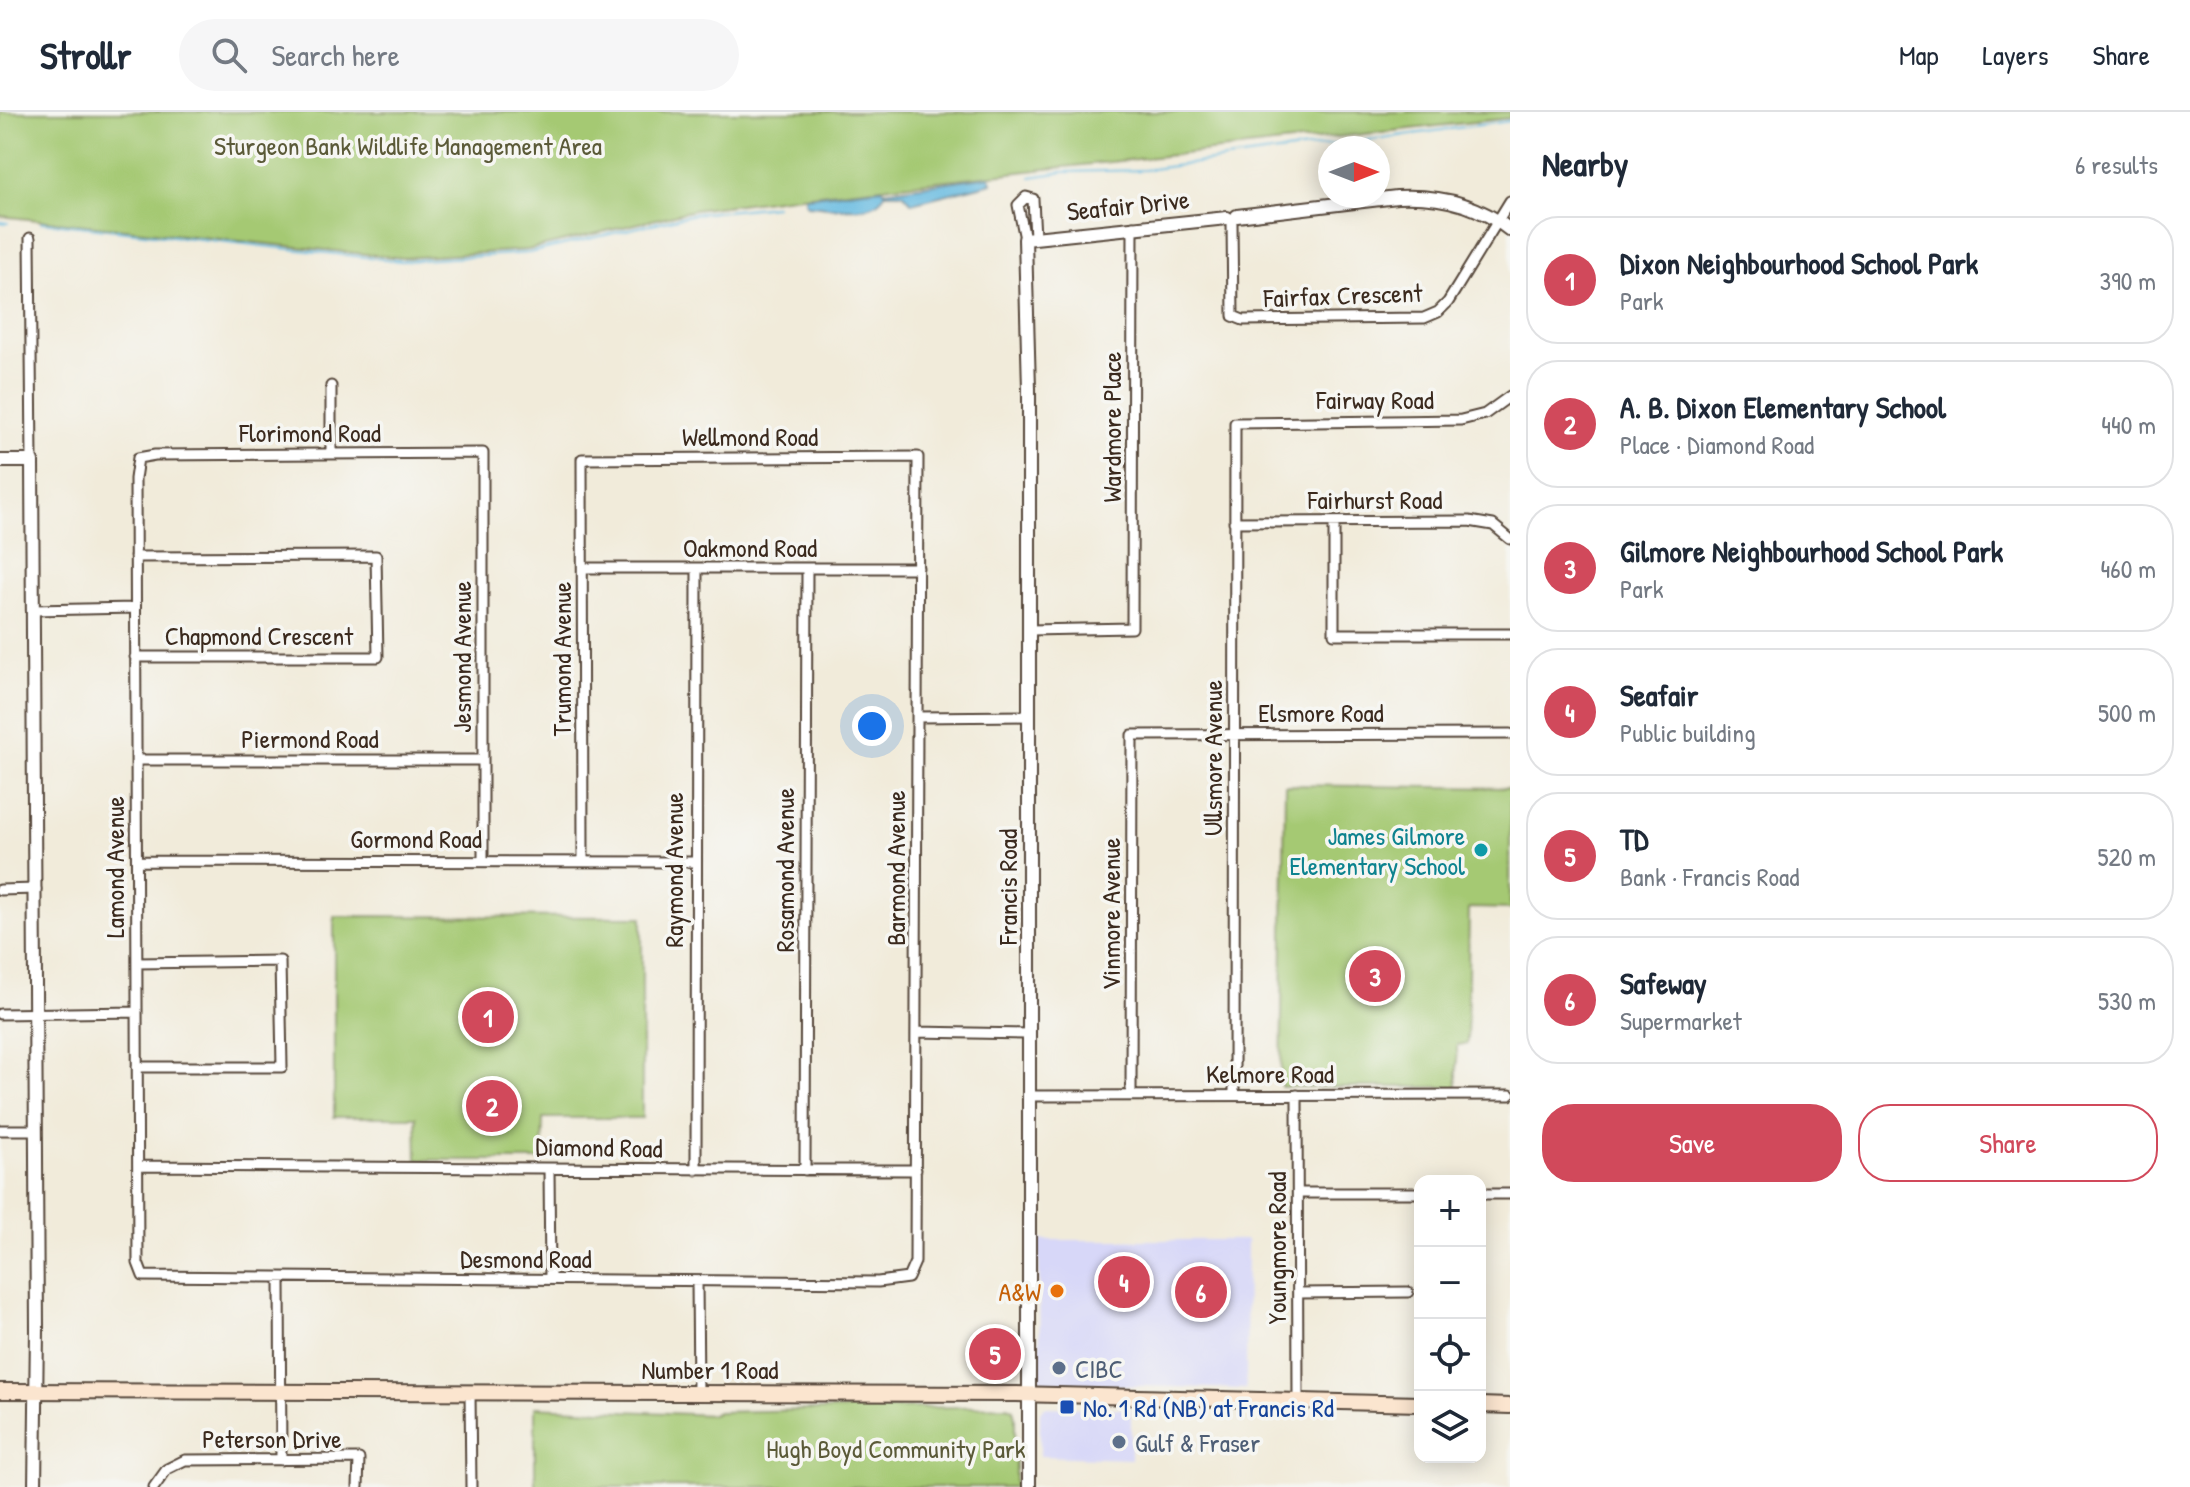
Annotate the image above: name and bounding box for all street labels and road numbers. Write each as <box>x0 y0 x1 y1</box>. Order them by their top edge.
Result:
street label: Seafair Drive <box>1065 181 1191 229</box>
street label: Fairfax Crescent <box>1262 275 1424 315</box>
street label: Wardmore Place <box>1094 352 1129 502</box>
street label: Fairway Road <box>1315 382 1434 417</box>
street label: Florimond Road <box>238 415 381 450</box>
street label: Wellmond Road <box>682 419 818 454</box>
street label: Fairhurst Road <box>1307 482 1442 517</box>
street label: Oakmond Road <box>683 530 817 565</box>
street label: Jesmond Avenue <box>444 581 479 733</box>
street label: Trumond Avenue <box>544 582 579 736</box>
street label: Chapmond Crescent <box>165 618 354 653</box>
street label: Ullsmore Avenue <box>1195 680 1230 836</box>
street label: Elsmore Road <box>1258 695 1384 730</box>
street label: Piermond Road <box>241 721 379 756</box>
street label: Rosamond Avenue <box>767 788 802 952</box>
street label: Barmond Avenue <box>878 790 913 946</box>
street label: Raymond Avenue <box>656 793 691 947</box>
street label: Lamond Avenue <box>97 796 132 938</box>
street label: Gormond Road <box>350 821 482 856</box>
street label: Francis Road <box>990 829 1025 946</box>
street label: Vinmore Avenue <box>1093 838 1128 990</box>
street label: Kelmore Road <box>1206 1056 1334 1091</box>
street label: Diamond Road <box>535 1128 663 1166</box>
street label: Youngmore Road <box>1259 1172 1294 1324</box>
street label: Desmond Road <box>460 1241 592 1276</box>
street label: Number 1 Road <box>642 1352 779 1387</box>
street label: Peterson Drive <box>202 1421 342 1456</box>

